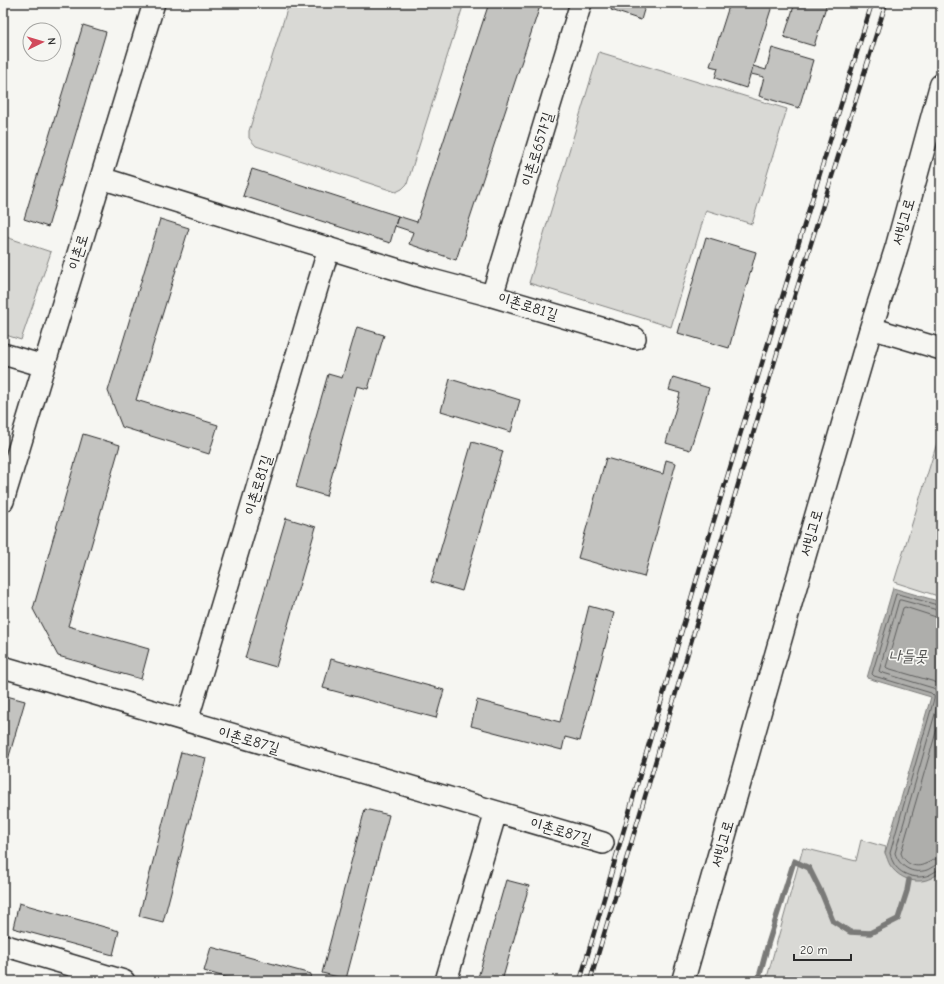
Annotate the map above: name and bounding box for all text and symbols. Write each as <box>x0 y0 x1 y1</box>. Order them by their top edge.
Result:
north arrow <box>22 22 62 62</box>
text: N <box>45 37 58 45</box>
street label: 이촌로65가길 <box>517 110 557 188</box>
street label: 서빙고로 <box>888 196 918 248</box>
street label: 이촌로 <box>64 232 92 272</box>
street label: 이촌로81길 <box>496 288 560 324</box>
street label: 이촌로81길 <box>240 453 276 517</box>
street label: 서빙고로 <box>796 507 826 559</box>
water label: 나들못 <box>889 647 927 665</box>
street label: 이촌로87길 <box>216 723 282 757</box>
street label: 이촌로87길 <box>528 814 594 848</box>
street label: 서빙고로 <box>707 818 737 870</box>
scale bar <box>794 936 851 962</box>
text: 20 m <box>800 943 828 957</box>

